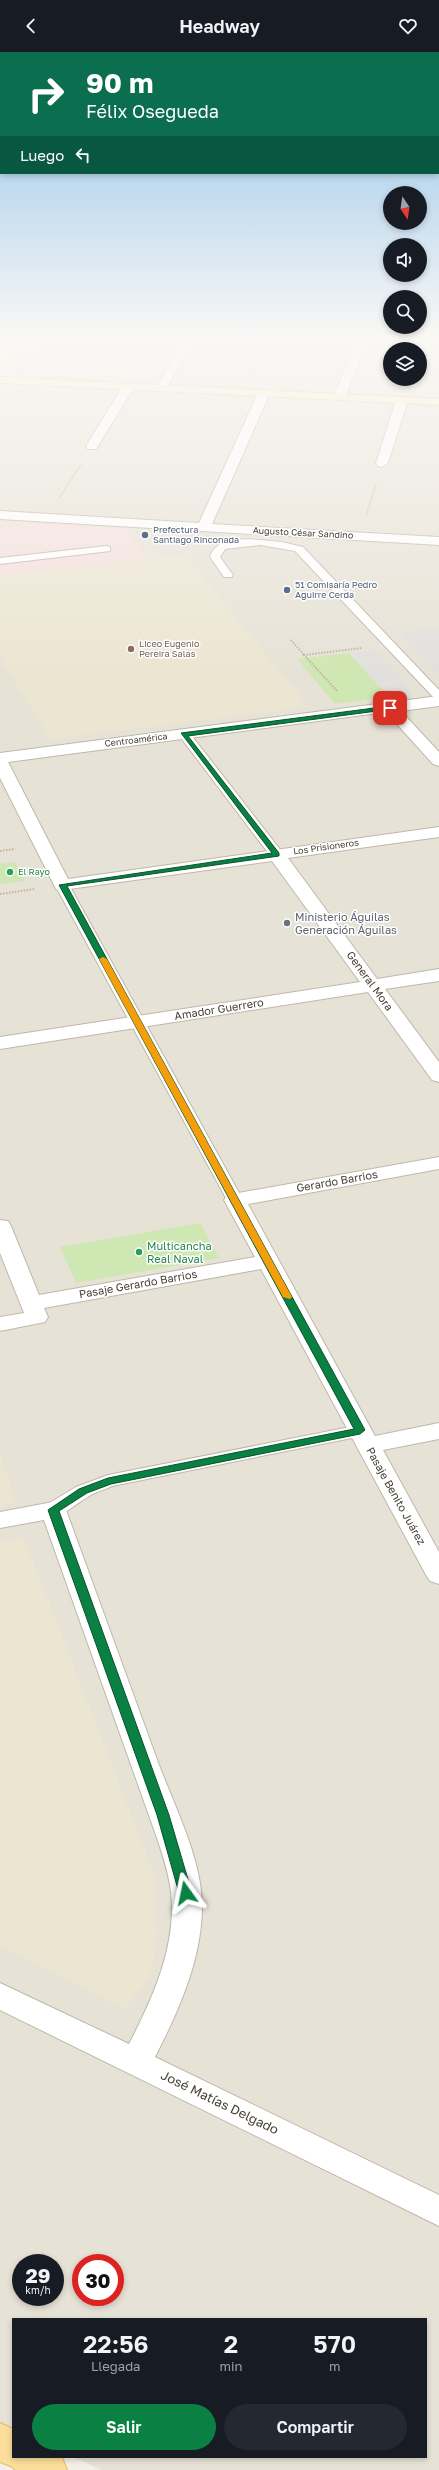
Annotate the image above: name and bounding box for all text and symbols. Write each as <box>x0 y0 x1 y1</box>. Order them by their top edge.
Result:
icon: back <box>20 15 42 37</box>
text: Headway <box>179 15 260 37</box>
icon: heart <box>397 15 419 37</box>
text: 90 m <box>86 66 153 99</box>
icon: right <box>20 68 72 120</box>
text: Félix Osegueda <box>86 100 219 122</box>
icon: left <box>72 144 94 166</box>
text: Luego <box>20 146 64 164</box>
north arrow <box>383 186 427 230</box>
map controls <box>383 186 427 386</box>
button: sound <box>383 238 427 282</box>
button: search <box>383 290 427 334</box>
button: layers <box>383 342 427 386</box>
place label: Prefectura Santiago Rinconada <box>153 524 239 545</box>
street label: Augusto César Sandino <box>253 524 354 541</box>
marker: Prefectura Santiago Rinconada <box>140 530 150 540</box>
place label: 51 Comisaría Pedro Aguirre Cerda <box>295 579 377 600</box>
marker: 51 Comisaría Pedro Aguirre Cerda <box>282 585 292 595</box>
place label: Liceo Eugenio Pereira Salas <box>139 638 199 659</box>
marker: Liceo Eugenio Pereira Salas <box>126 644 136 654</box>
pin <box>373 691 407 725</box>
icon: arrive <box>379 697 401 719</box>
street label: Centroamérica <box>104 730 168 749</box>
street label: Los Prisioneros <box>292 836 360 857</box>
place label: El Rayo <box>18 866 50 877</box>
marker: El Rayo <box>5 867 15 877</box>
place label: Ministerio Águilas Generación Águilas <box>295 910 397 936</box>
marker: Ministerio Águilas Generación Águilas <box>282 918 292 928</box>
street label: General Mora <box>344 948 396 1013</box>
street label: Amador Guerrero <box>173 995 265 1022</box>
street label: Gerardo Barrios <box>295 1167 379 1194</box>
place label: Multicancha Real Naval <box>147 1239 212 1265</box>
marker: Multicancha Real Naval <box>134 1247 144 1257</box>
street label: Pasaje Gerardo Barrios <box>78 1267 198 1300</box>
street label: Pasaje Benito Juárez <box>364 1445 429 1547</box>
position arrow <box>165 1872 207 1914</box>
street label: José Matías Delgado <box>158 2067 282 2138</box>
speed limit sign: 30 <box>72 2254 124 2306</box>
text: 29 <box>26 2263 50 2287</box>
text: km/h <box>25 2284 51 2296</box>
text: 22:56 <box>83 2329 148 2358</box>
text: 2 <box>224 2329 238 2358</box>
text: 570 <box>313 2329 356 2358</box>
text: Llegada <box>91 2358 140 2374</box>
text: min <box>219 2358 242 2374</box>
text: m <box>329 2358 340 2374</box>
button: Salir <box>32 2404 216 2450</box>
button: Compartir <box>224 2404 407 2450</box>

